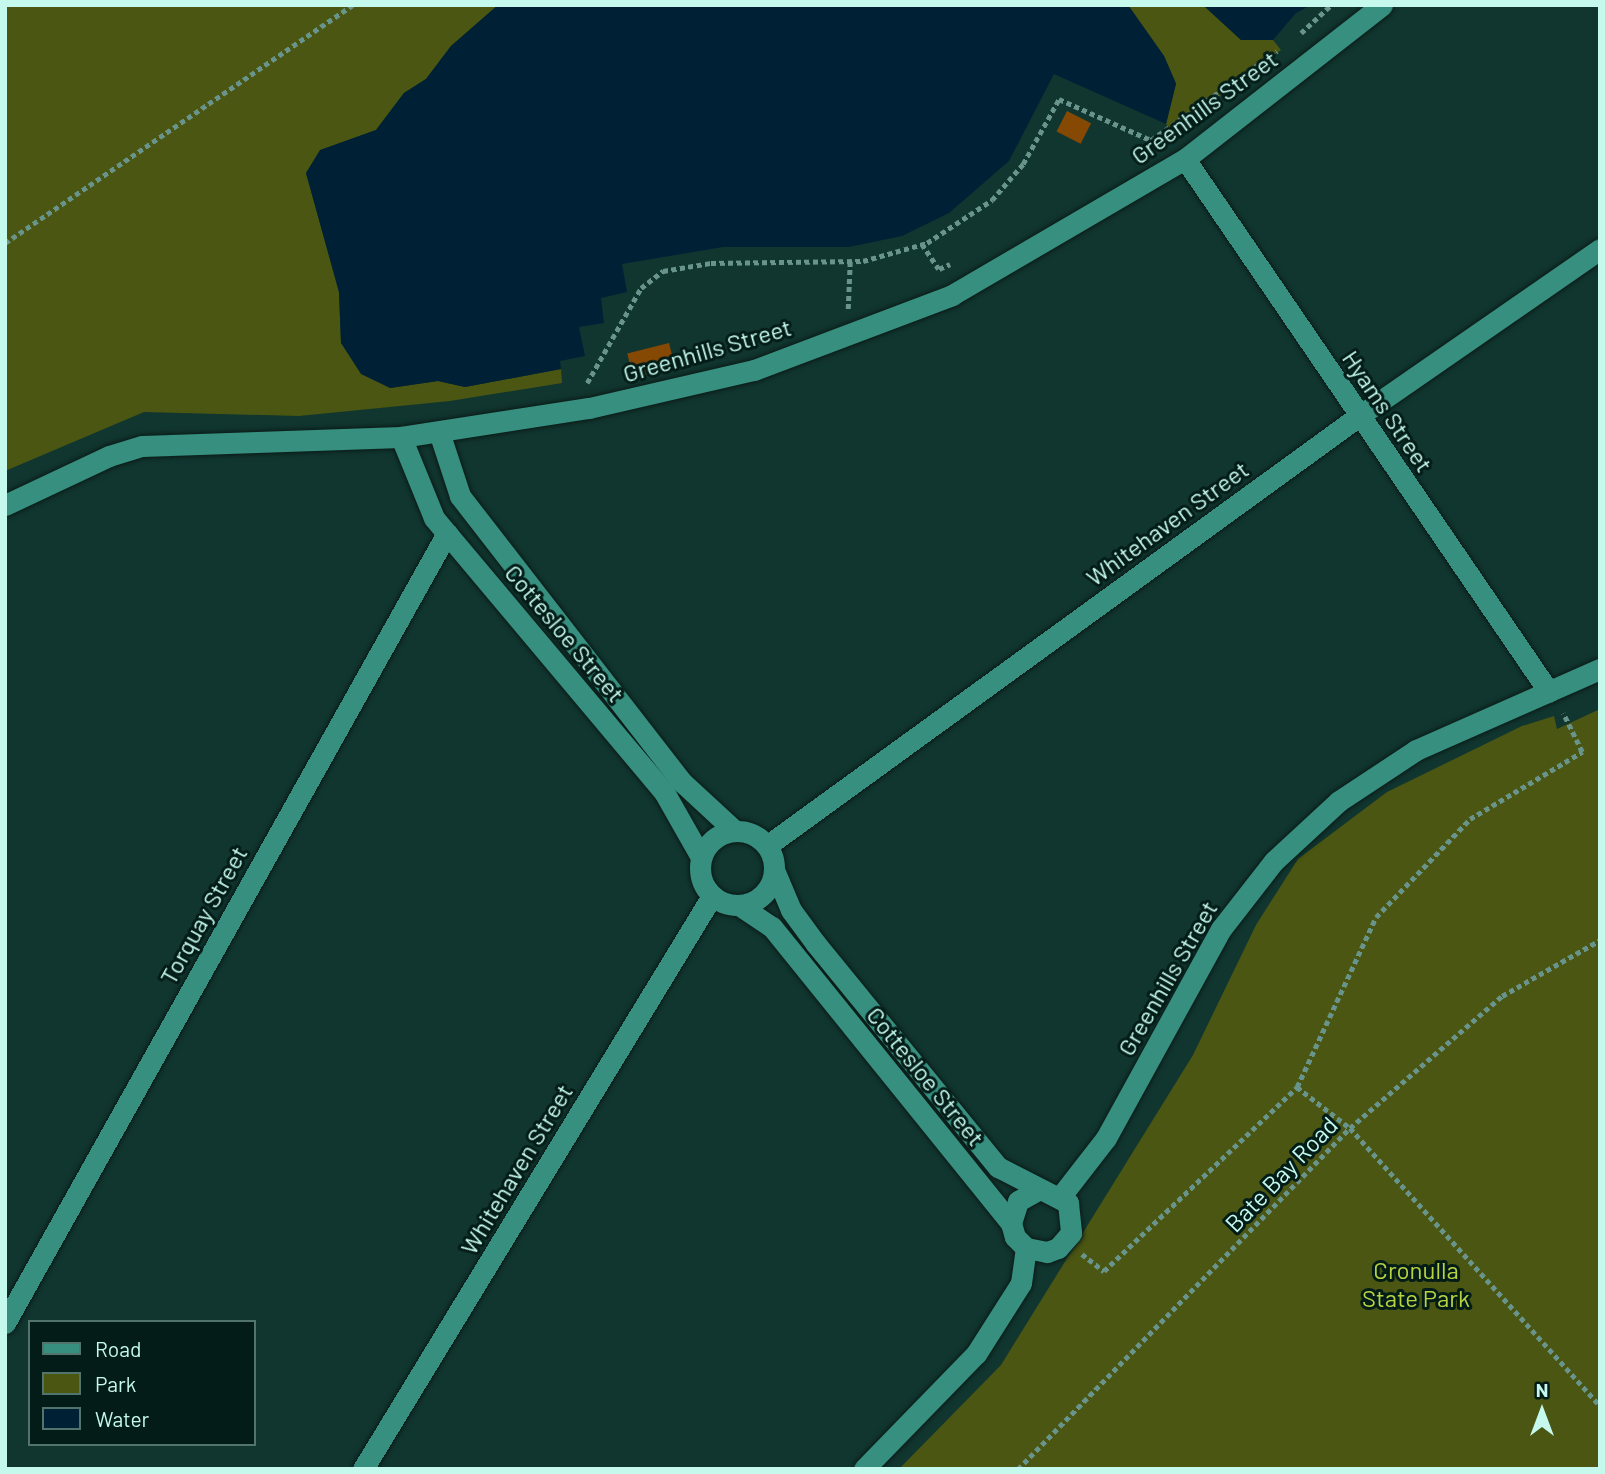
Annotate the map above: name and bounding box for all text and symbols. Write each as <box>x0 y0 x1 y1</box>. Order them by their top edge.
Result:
street label: Greenhills Street <box>1125 44 1283 170</box>
street label: Greenhills Street <box>620 312 794 388</box>
street label: Hyams Street <box>1337 345 1439 477</box>
street label: Whitehaven Street <box>1080 455 1254 591</box>
street label: Cottesloe Street <box>499 558 631 708</box>
street label: Torquay Street <box>153 841 253 989</box>
street label: Greenhills Street <box>1111 896 1223 1060</box>
street label: Cottesloe Street <box>861 1001 991 1151</box>
street label: Whitehaven Street <box>454 1079 578 1259</box>
street label: Bate Bay Road <box>1219 1110 1343 1238</box>
park label: Cronulla State Park <box>1362 1256 1470 1312</box>
legend <box>28 1320 256 1446</box>
text: Road <box>95 1336 141 1361</box>
text: Park <box>95 1371 136 1396</box>
north arrow <box>1507 1376 1577 1446</box>
text: N <box>1536 1378 1548 1401</box>
text: Water <box>95 1406 149 1431</box>

